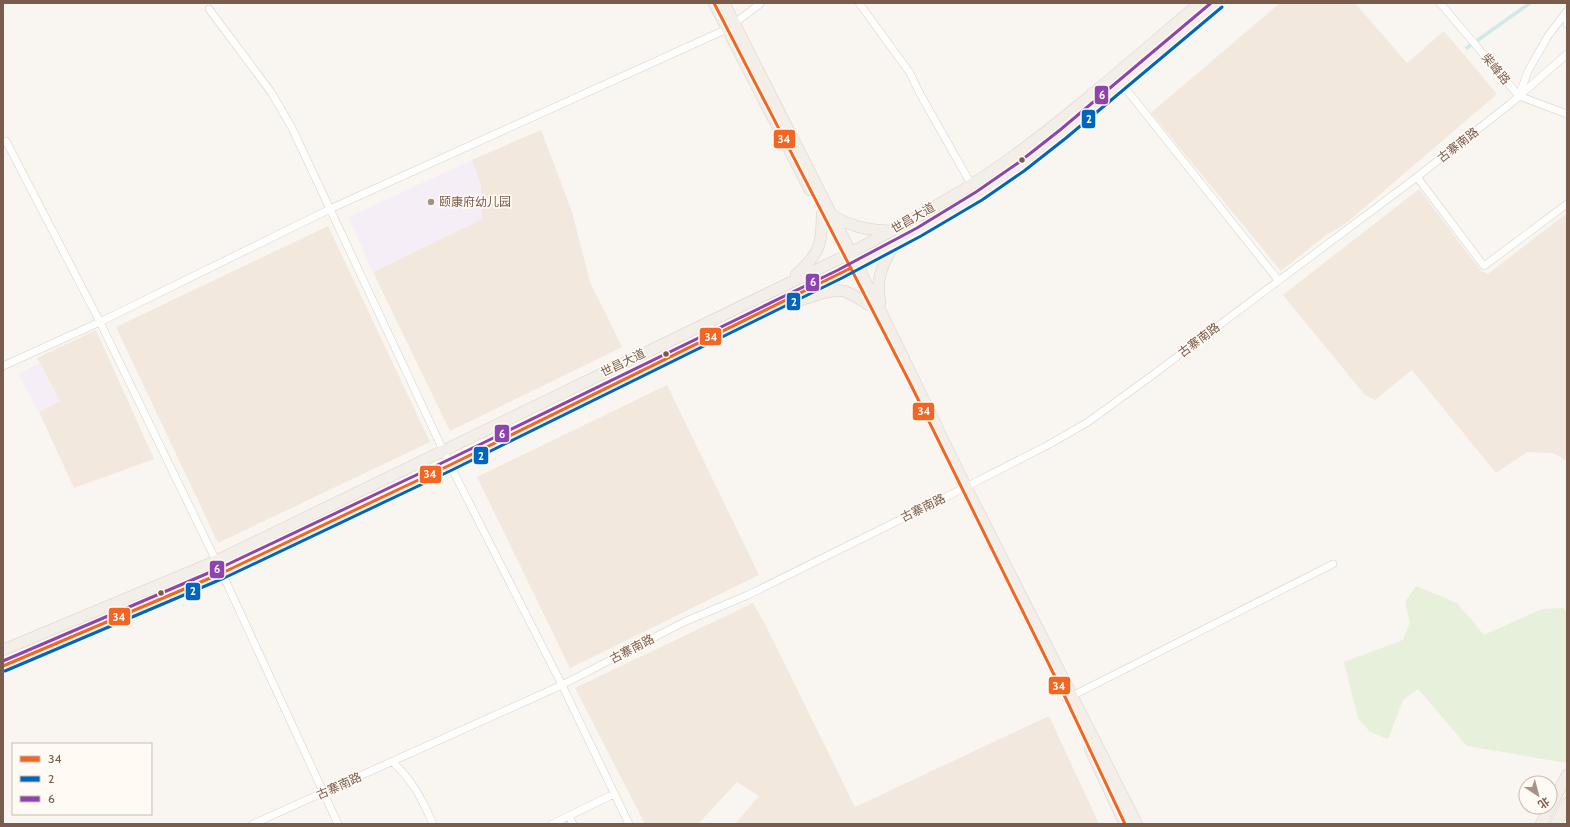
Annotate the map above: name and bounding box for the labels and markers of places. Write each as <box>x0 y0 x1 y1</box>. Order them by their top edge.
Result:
unlabelled marker <box>1017 155 1027 165</box>
place label: 颐康府幼儿园 <box>439 194 511 209</box>
marker: 颐康府幼儿园 <box>426 197 436 207</box>
unlabelled marker <box>661 349 671 359</box>
unlabelled marker <box>156 588 166 598</box>

